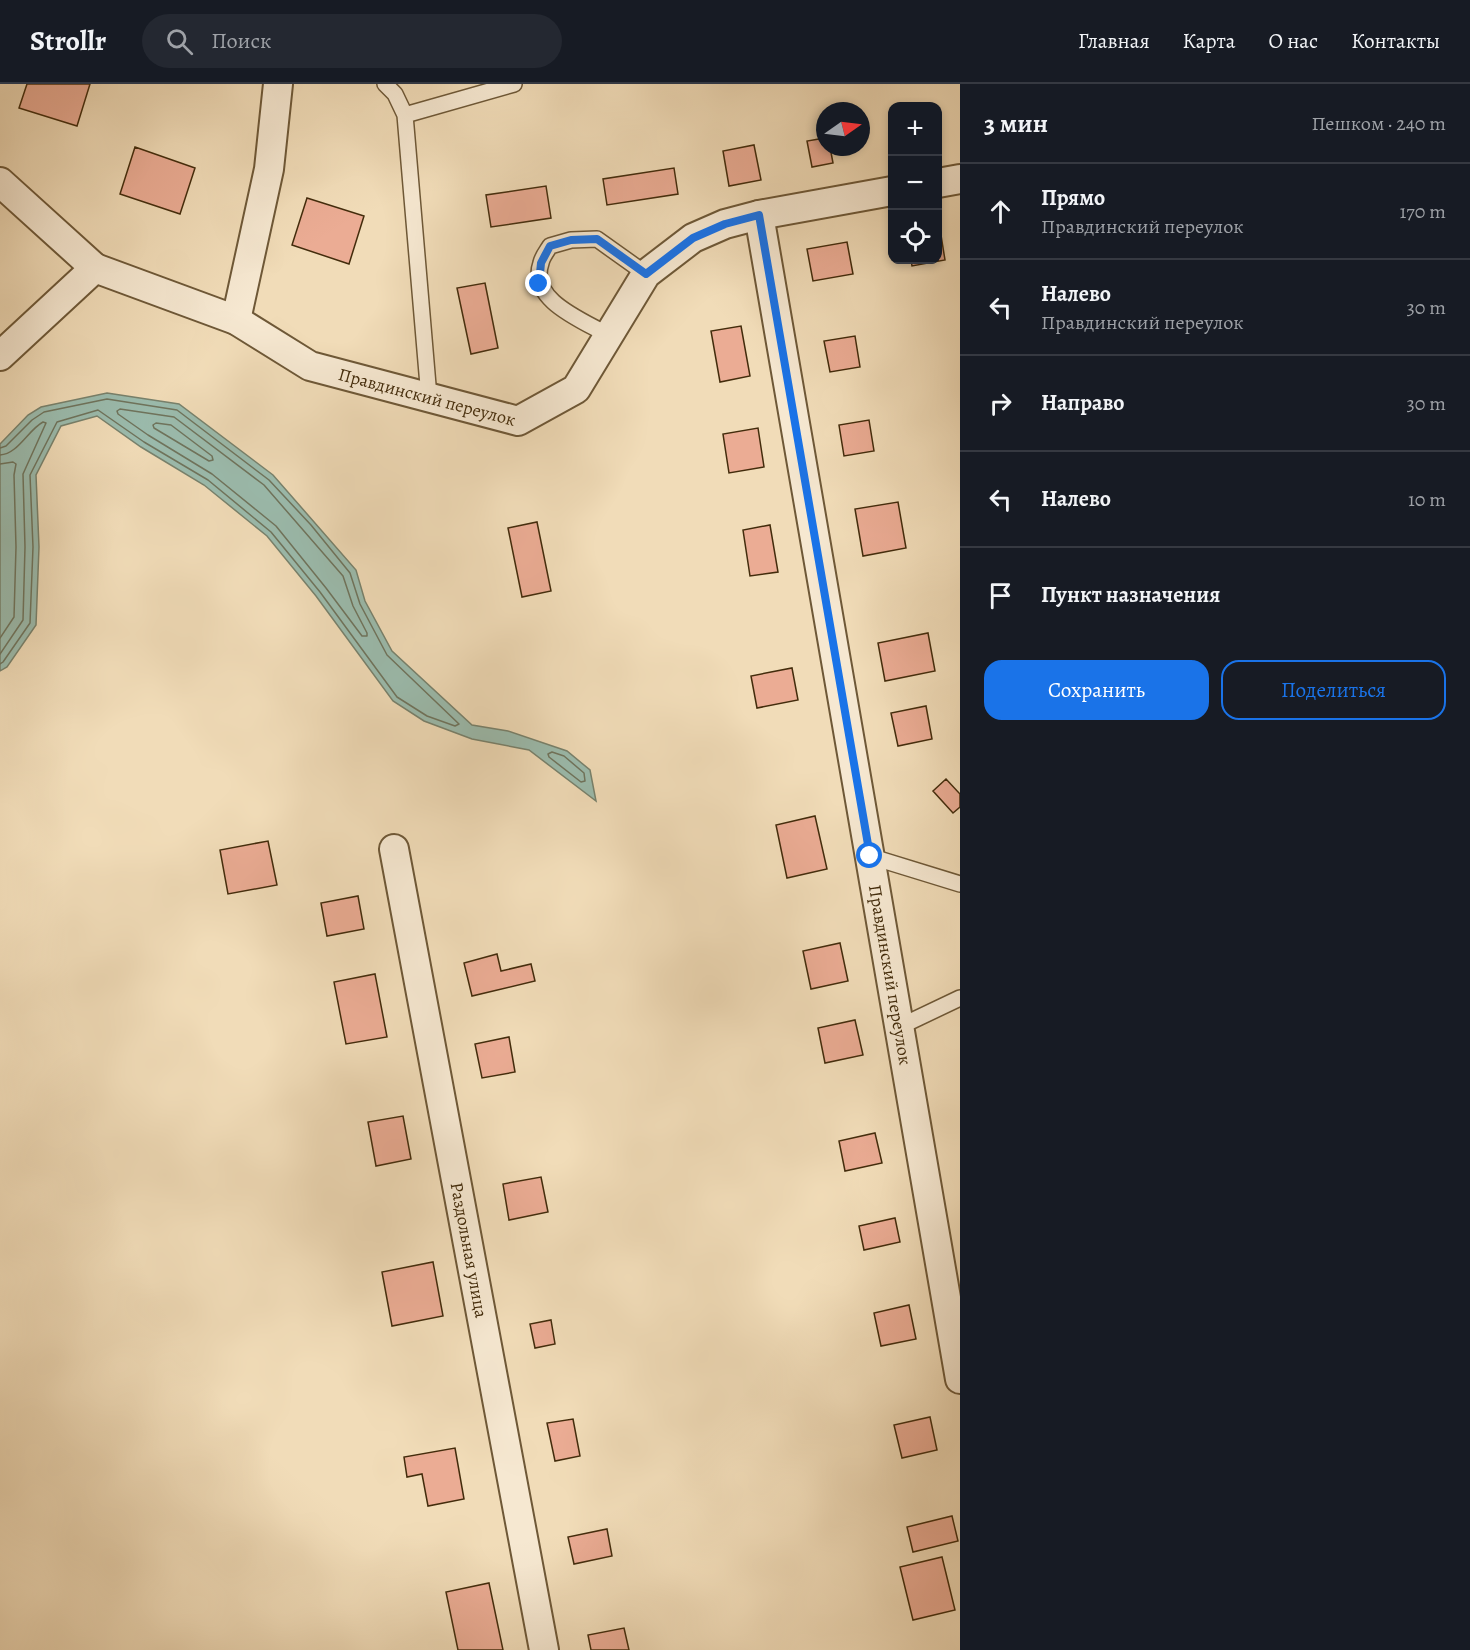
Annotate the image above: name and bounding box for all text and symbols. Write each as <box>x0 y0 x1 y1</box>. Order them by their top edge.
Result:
search box <box>142 14 562 68</box>
text: Strollr <box>30 22 106 60</box>
icon: search <box>163 25 196 58</box>
text: Поиск <box>211 26 271 56</box>
text: Главная <box>1078 27 1150 55</box>
text: Карта <box>1183 27 1235 55</box>
text: О нас <box>1268 27 1318 55</box>
text: Контакты <box>1351 27 1440 55</box>
north arrow <box>816 102 870 156</box>
map controls <box>888 102 942 264</box>
button: + <box>888 102 942 156</box>
text: 3 мин <box>984 106 1048 141</box>
text: Пешком · 240 m <box>1312 110 1446 137</box>
button: − <box>888 156 942 210</box>
text: Прямо <box>1041 183 1105 213</box>
icon: ahead <box>984 195 1017 228</box>
text: 170 m <box>1400 198 1446 225</box>
button: locate <box>888 210 942 264</box>
text: Правдинский переулок <box>1041 213 1244 240</box>
route end <box>525 270 551 296</box>
text: Налево <box>1041 279 1111 309</box>
icon: left <box>984 291 1017 324</box>
text: 30 m <box>1406 294 1446 321</box>
text: Правдинский переулок <box>1041 309 1244 336</box>
street label: Правдинский переулок <box>336 362 518 432</box>
icon: right <box>984 387 1017 420</box>
text: Направо <box>1041 388 1124 418</box>
text: 30 m <box>1406 390 1446 417</box>
icon: left <box>984 483 1017 516</box>
text: Налево <box>1041 484 1111 514</box>
text: 10 m <box>1408 486 1446 513</box>
icon: arrive <box>984 579 1017 612</box>
text: Пункт назначения <box>1041 580 1220 610</box>
button: Сохранить <box>984 660 1209 720</box>
button: Поделиться <box>1221 660 1446 720</box>
route start <box>856 842 882 868</box>
street label: Правдинский переулок <box>863 883 918 1067</box>
street label: Раздольная улица <box>445 1180 494 1320</box>

